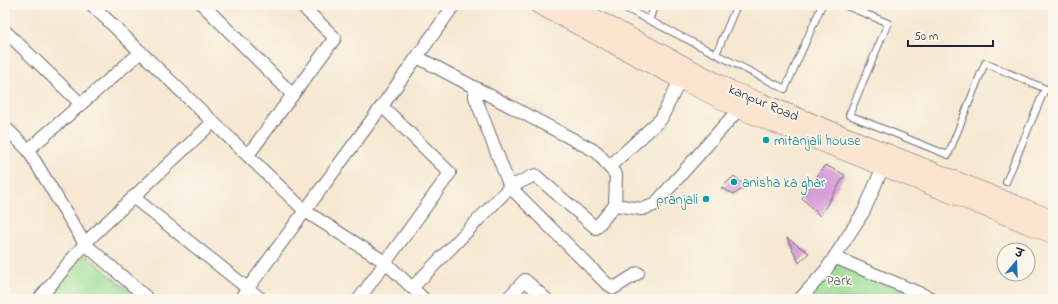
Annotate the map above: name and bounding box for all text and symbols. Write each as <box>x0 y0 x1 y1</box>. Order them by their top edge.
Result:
scale bar <box>908 22 993 48</box>
text: 50 m <box>914 28 938 46</box>
street label: kanpur Road <box>725 79 802 128</box>
place label: mitanjali house <box>774 131 861 152</box>
marker: mitanjali house <box>761 135 771 145</box>
place label: anisha ka ghar <box>742 173 826 195</box>
marker: anisha ka ghar <box>729 177 739 187</box>
place label: pranjali <box>656 190 698 211</box>
marker: pranjali <box>701 194 711 204</box>
north arrow <box>996 242 1036 282</box>
text: उ <box>1012 244 1027 263</box>
park label: Park <box>826 271 853 292</box>

